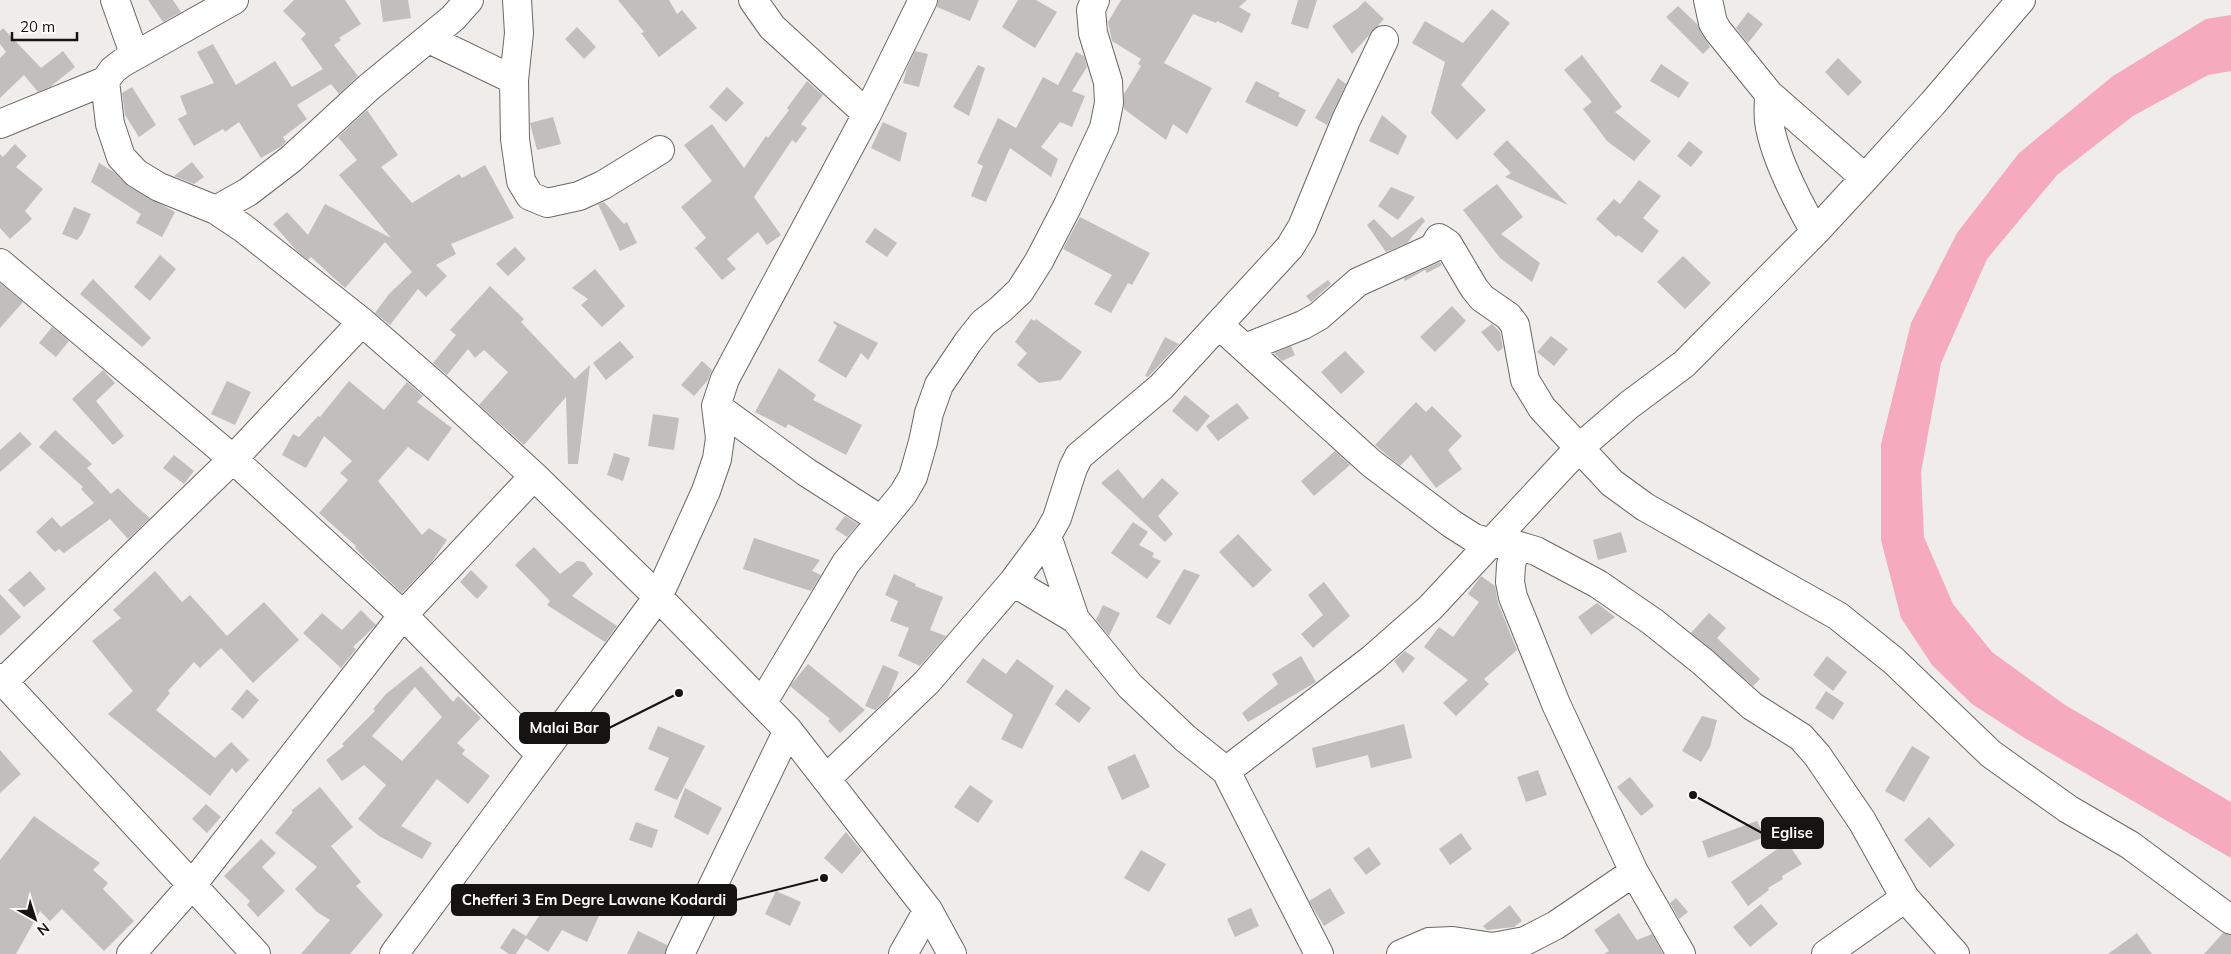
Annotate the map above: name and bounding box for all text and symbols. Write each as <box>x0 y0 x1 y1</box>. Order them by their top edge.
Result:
scale bar <box>12 10 78 42</box>
text: 20 m <box>20 17 55 36</box>
callout: Malai Bar <box>520 713 609 743</box>
text: Malai Bar <box>529 718 599 737</box>
callout: Eglise <box>1762 818 1823 848</box>
text: Eglise <box>1771 823 1813 842</box>
callout: Chefferi 3 Em Degre Lawane Kodardi <box>452 885 736 915</box>
text: Chefferi 3 Em Degre Lawane Kodardi <box>462 890 726 909</box>
north arrow <box>10 894 60 944</box>
text: N <box>33 919 53 939</box>

